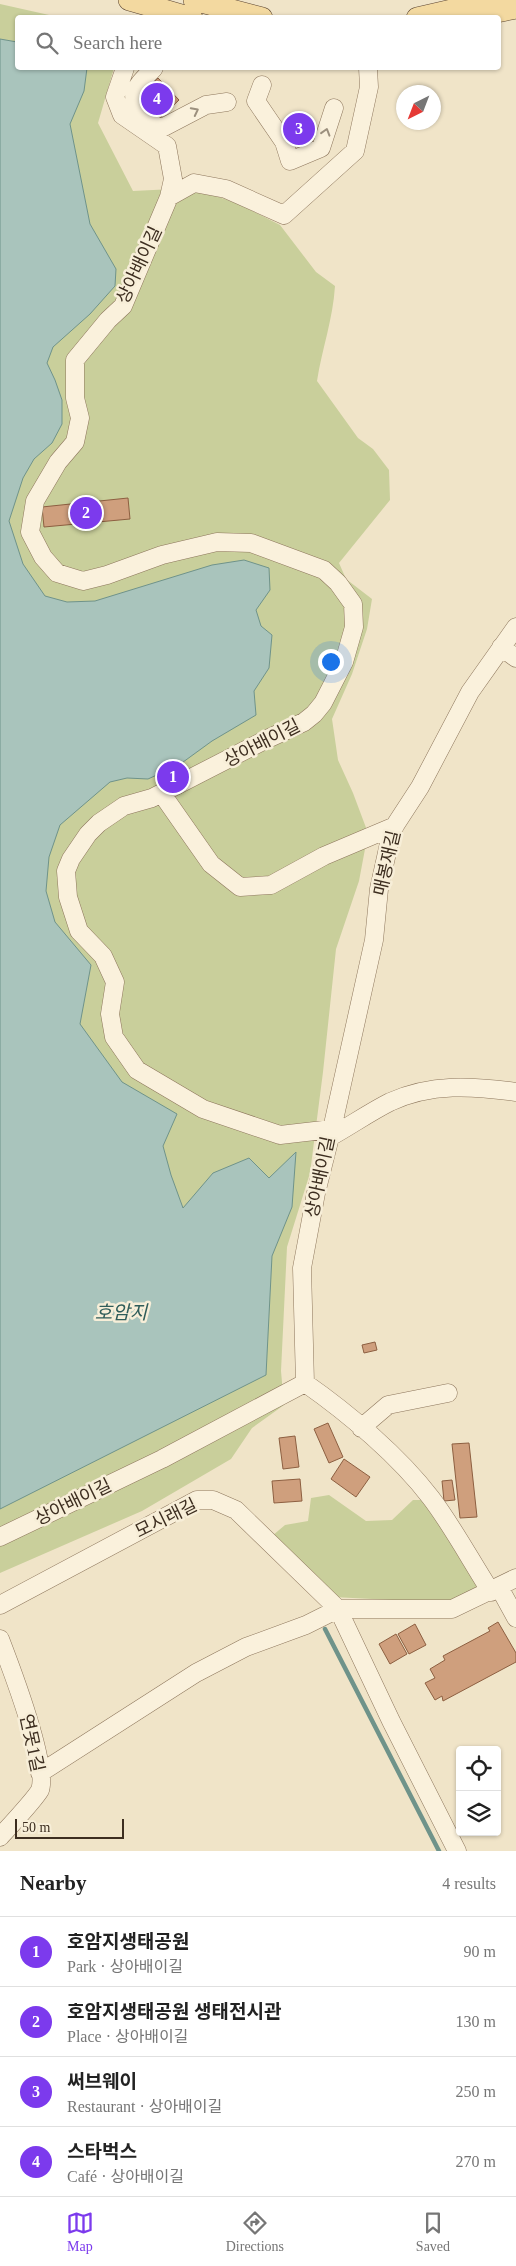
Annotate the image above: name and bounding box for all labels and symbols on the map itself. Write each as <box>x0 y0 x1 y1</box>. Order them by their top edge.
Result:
pin: 4 <box>141 80 173 118</box>
north arrow <box>396 85 441 130</box>
one-way arrow <box>190 107 199 117</box>
pin: 3 <box>283 110 315 148</box>
one-way arrow <box>321 128 331 136</box>
street label: 상아배이길 <box>112 223 166 307</box>
pin: 2 <box>70 494 102 532</box>
your location <box>318 649 344 675</box>
street label: 상아배이길 <box>221 715 303 771</box>
pin: 1 <box>157 758 189 796</box>
street label: 매봉재길 <box>370 828 404 898</box>
street label: 상아배이길 <box>302 1134 338 1220</box>
water label: 호암지 <box>95 1302 149 1323</box>
street label: 상아배이길 <box>31 1475 115 1529</box>
street label: 모시래길 <box>132 1494 200 1542</box>
street label: 연못1길 <box>16 1712 48 1774</box>
scale bar <box>15 1816 124 1839</box>

